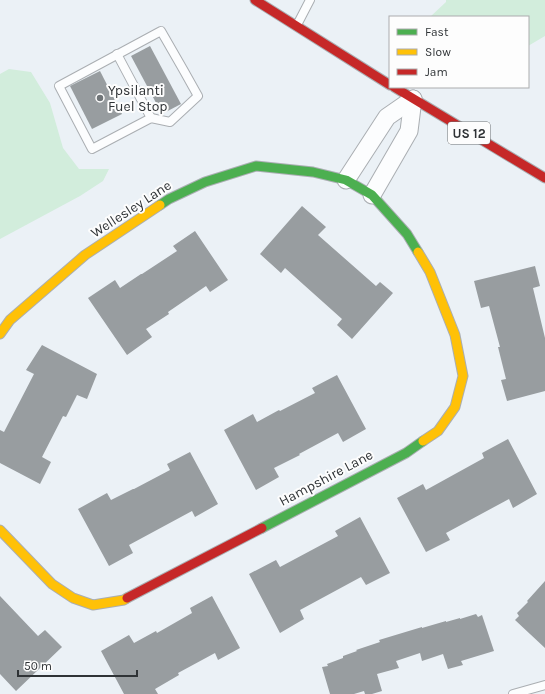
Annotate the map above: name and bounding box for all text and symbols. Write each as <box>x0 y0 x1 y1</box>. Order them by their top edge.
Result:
legend <box>389 16 529 88</box>
text: Fast <box>425 25 449 39</box>
text: Slow <box>425 45 451 59</box>
text: Jam <box>425 65 448 79</box>
place label: Ypsilanti Fuel Stop <box>108 82 167 115</box>
marker: Ypsilanti Fuel Stop <box>95 93 105 103</box>
road number: US 12 <box>448 122 490 144</box>
street label: Wellesley Lane <box>88 177 174 241</box>
street label: Hampshire Lane <box>276 446 376 510</box>
scale bar <box>18 652 137 678</box>
text: 50 m <box>24 659 52 673</box>

